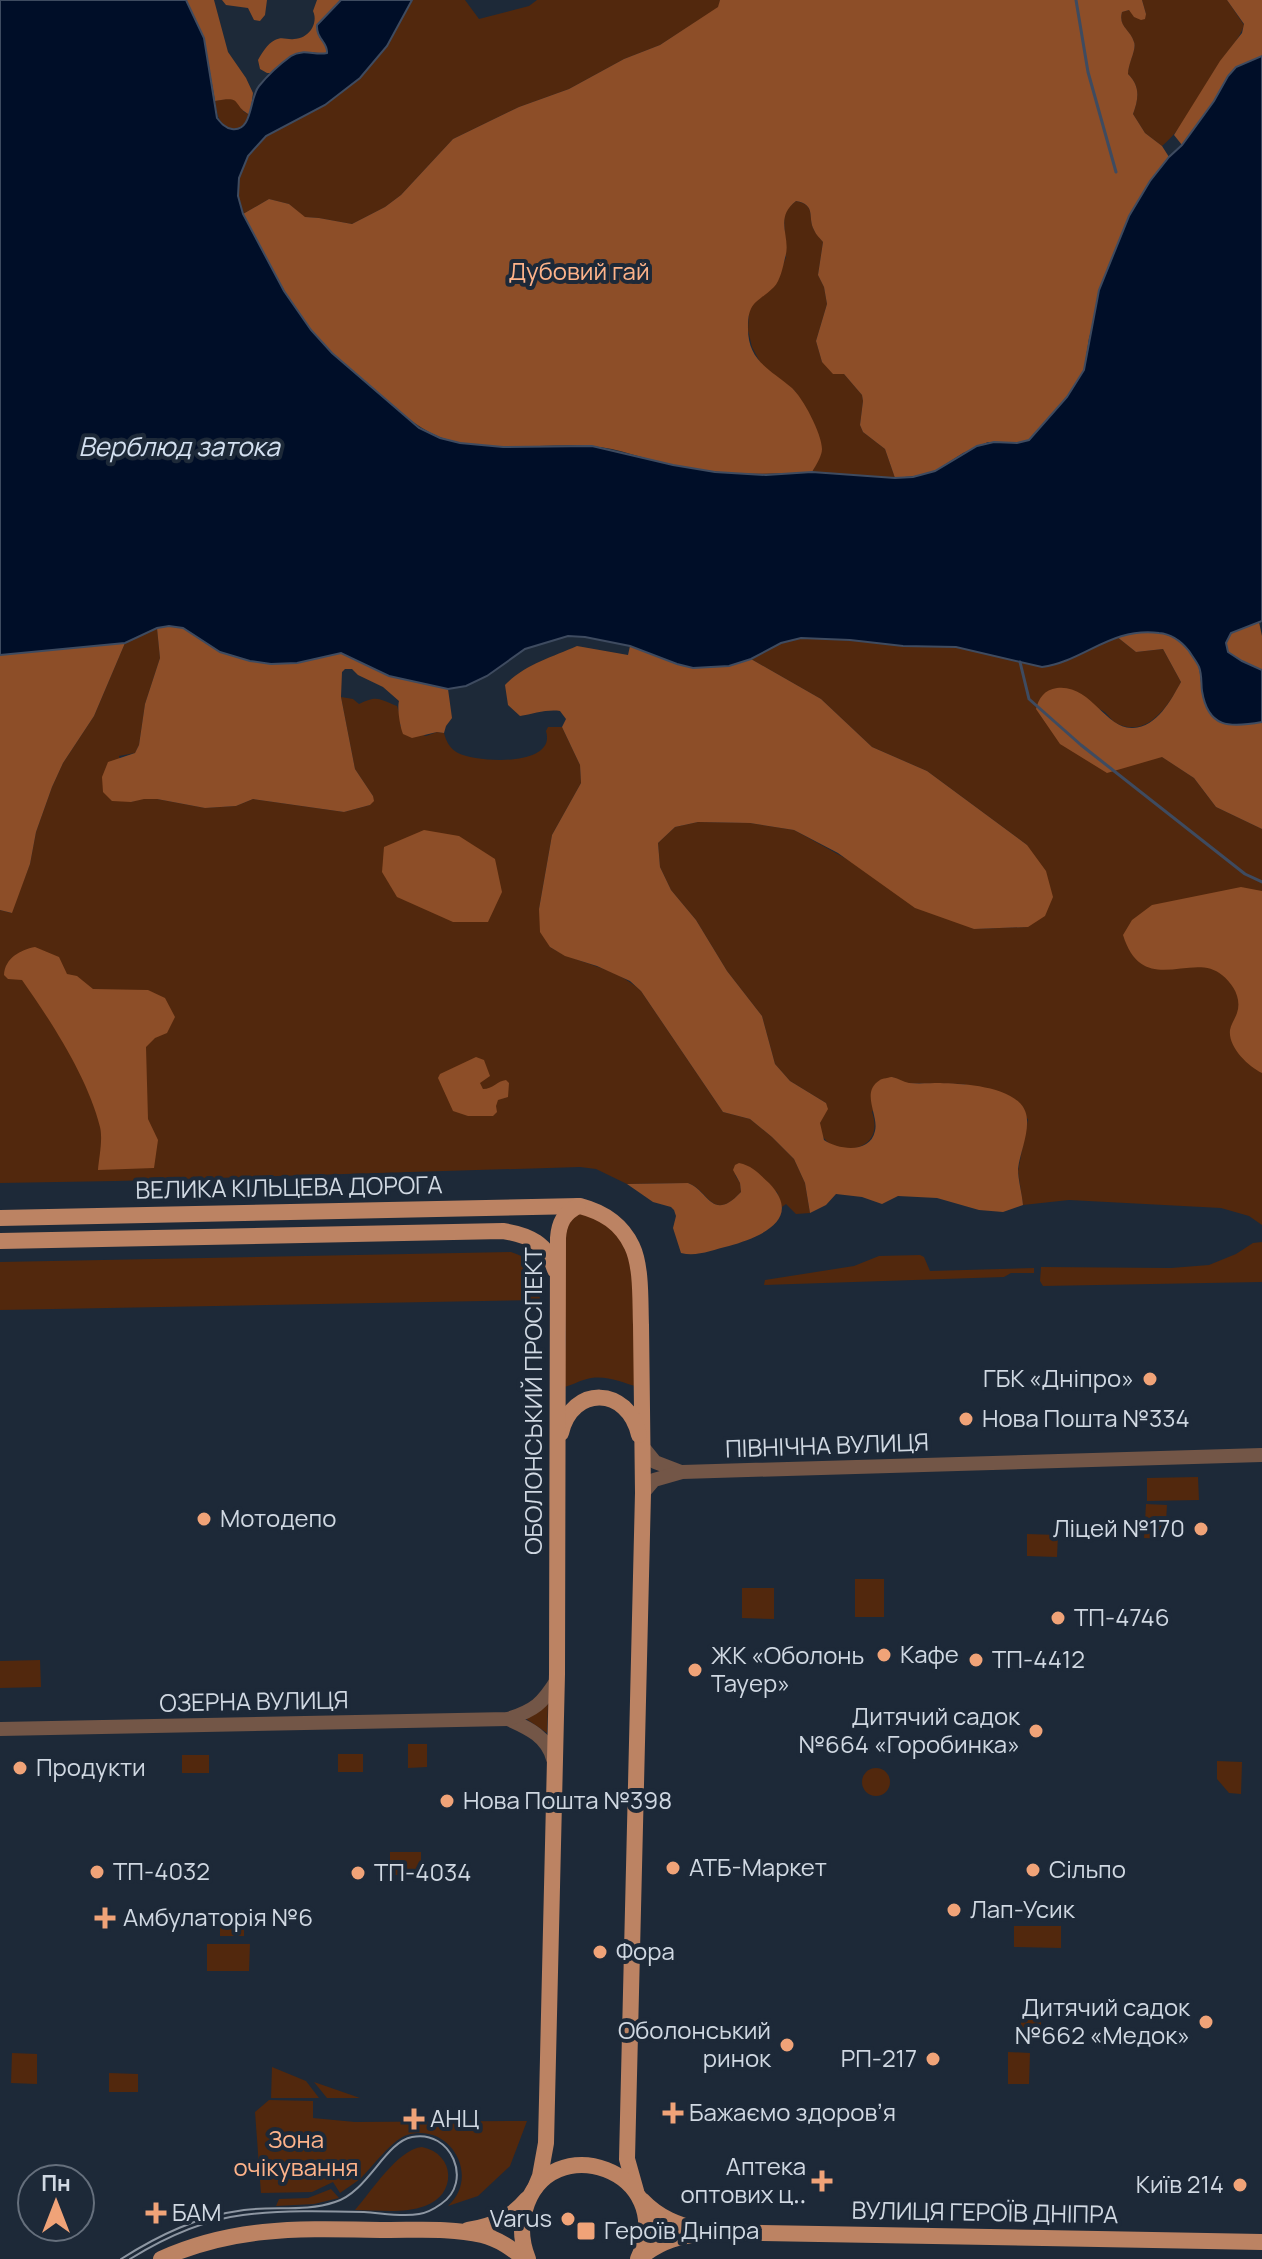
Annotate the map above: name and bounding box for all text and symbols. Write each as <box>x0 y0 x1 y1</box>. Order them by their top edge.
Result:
park label: Дубовий гай <box>508 254 650 287</box>
water label: Верблюд затока <box>78 428 281 464</box>
street label: ВЕЛИКА КІЛЬЦЕВА ДОРОГА <box>135 1167 443 1206</box>
street label: ОБОЛОНСЬКИЙ ПРОСПЕКТ <box>516 1247 549 1555</box>
place label: ГБК «Дніпро» <box>983 1361 1134 1394</box>
marker: ГБК «Дніпро» <box>1141 1370 1159 1388</box>
place label: Нова Пошта №334 <box>982 1401 1190 1434</box>
marker: Нова Пошта №334 <box>957 1410 975 1428</box>
street label: ПІВНІЧНА ВУЛИЦЯ <box>725 1424 929 1465</box>
place label: Мотодепо <box>220 1501 336 1534</box>
marker: Мотодепо <box>195 1510 213 1528</box>
place label: Ліцей №170 <box>1053 1511 1185 1544</box>
marker: Ліцей №170 <box>1192 1520 1210 1538</box>
place label: ТП-4746 <box>1074 1600 1170 1633</box>
marker: ТП-4746 <box>1049 1609 1067 1627</box>
place label: Кафе <box>900 1637 959 1670</box>
place label: ЖК «Оболонь Тауер» <box>711 1638 864 1699</box>
place label: ТП-4412 <box>992 1642 1085 1675</box>
marker: Кафе <box>875 1646 893 1664</box>
marker: ТП-4412 <box>967 1651 985 1669</box>
marker: ЖК «Оболонь Тауер» <box>686 1661 704 1679</box>
street label: ОЗЕРНА ВУЛИЦЯ <box>159 1682 349 1719</box>
place label: Дитячий садок №664 «Горобинка» <box>799 1699 1021 1760</box>
marker: Дитячий садок №664 «Горобинка» <box>1027 1722 1045 1740</box>
place label: Продукти <box>36 1750 146 1783</box>
marker: Продукти <box>11 1759 29 1777</box>
place label: Нова Пошта №398 <box>463 1783 672 1816</box>
marker: Нова Пошта №398 <box>438 1792 456 1810</box>
place label: АТБ-Маркет <box>689 1850 827 1883</box>
place label: Сільпо <box>1049 1852 1126 1885</box>
place label: ТП-4032 <box>113 1854 210 1887</box>
place label: ТП-4034 <box>374 1855 472 1888</box>
marker: АТБ-Маркет <box>664 1859 682 1877</box>
marker: Сільпо <box>1024 1861 1042 1879</box>
marker: ТП-4032 <box>88 1863 106 1881</box>
marker: ТП-4034 <box>349 1864 367 1882</box>
place label: Лап-Усик <box>970 1892 1076 1925</box>
place label: Амбулаторія №6 <box>123 1900 313 1933</box>
marker: Лап-Усик <box>945 1901 963 1919</box>
marker: Амбулаторія №6 <box>94 1907 116 1929</box>
place label: Фора <box>616 1934 675 1967</box>
marker: Фора <box>591 1943 609 1961</box>
place label: Дитячий садок №662 «Медок» <box>1015 1990 1191 2051</box>
place label: Оболонський ринок <box>618 2013 772 2074</box>
marker: Дитячий садок №662 «Медок» <box>1197 2013 1215 2031</box>
marker: Оболонський ринок <box>778 2036 796 2054</box>
place label: РП-217 <box>841 2041 917 2074</box>
marker: РП-217 <box>924 2050 942 2068</box>
place label: Бажаємо здоровʼя <box>689 2095 896 2128</box>
place label: АНЦ <box>430 2101 479 2134</box>
marker: Бажаємо здоровʼя <box>664 2104 682 2122</box>
marker: АНЦ <box>405 2110 423 2128</box>
park label: Зона очікування <box>233 2122 359 2183</box>
place label: Аптека оптових ц‥ <box>680 2149 806 2210</box>
north arrow <box>16 2163 96 2243</box>
place label: Київ 214 <box>1136 2167 1224 2200</box>
text: Пн <box>41 2168 71 2198</box>
marker: Аптека оптових ц‥ <box>813 2172 831 2190</box>
marker: Київ 214 <box>1231 2176 1249 2194</box>
street label: ВУЛИЦЯ ГЕРОЇВ ДНІПРА <box>851 2193 1119 2230</box>
place label: БАМ <box>172 2195 221 2228</box>
place label: Varus <box>490 2201 552 2234</box>
marker: БАМ <box>147 2204 165 2222</box>
marker: Varus <box>559 2210 577 2228</box>
place label: Героїв Дніпра <box>604 2213 759 2246</box>
marker: Героїв Дніпра <box>575 2220 597 2242</box>

